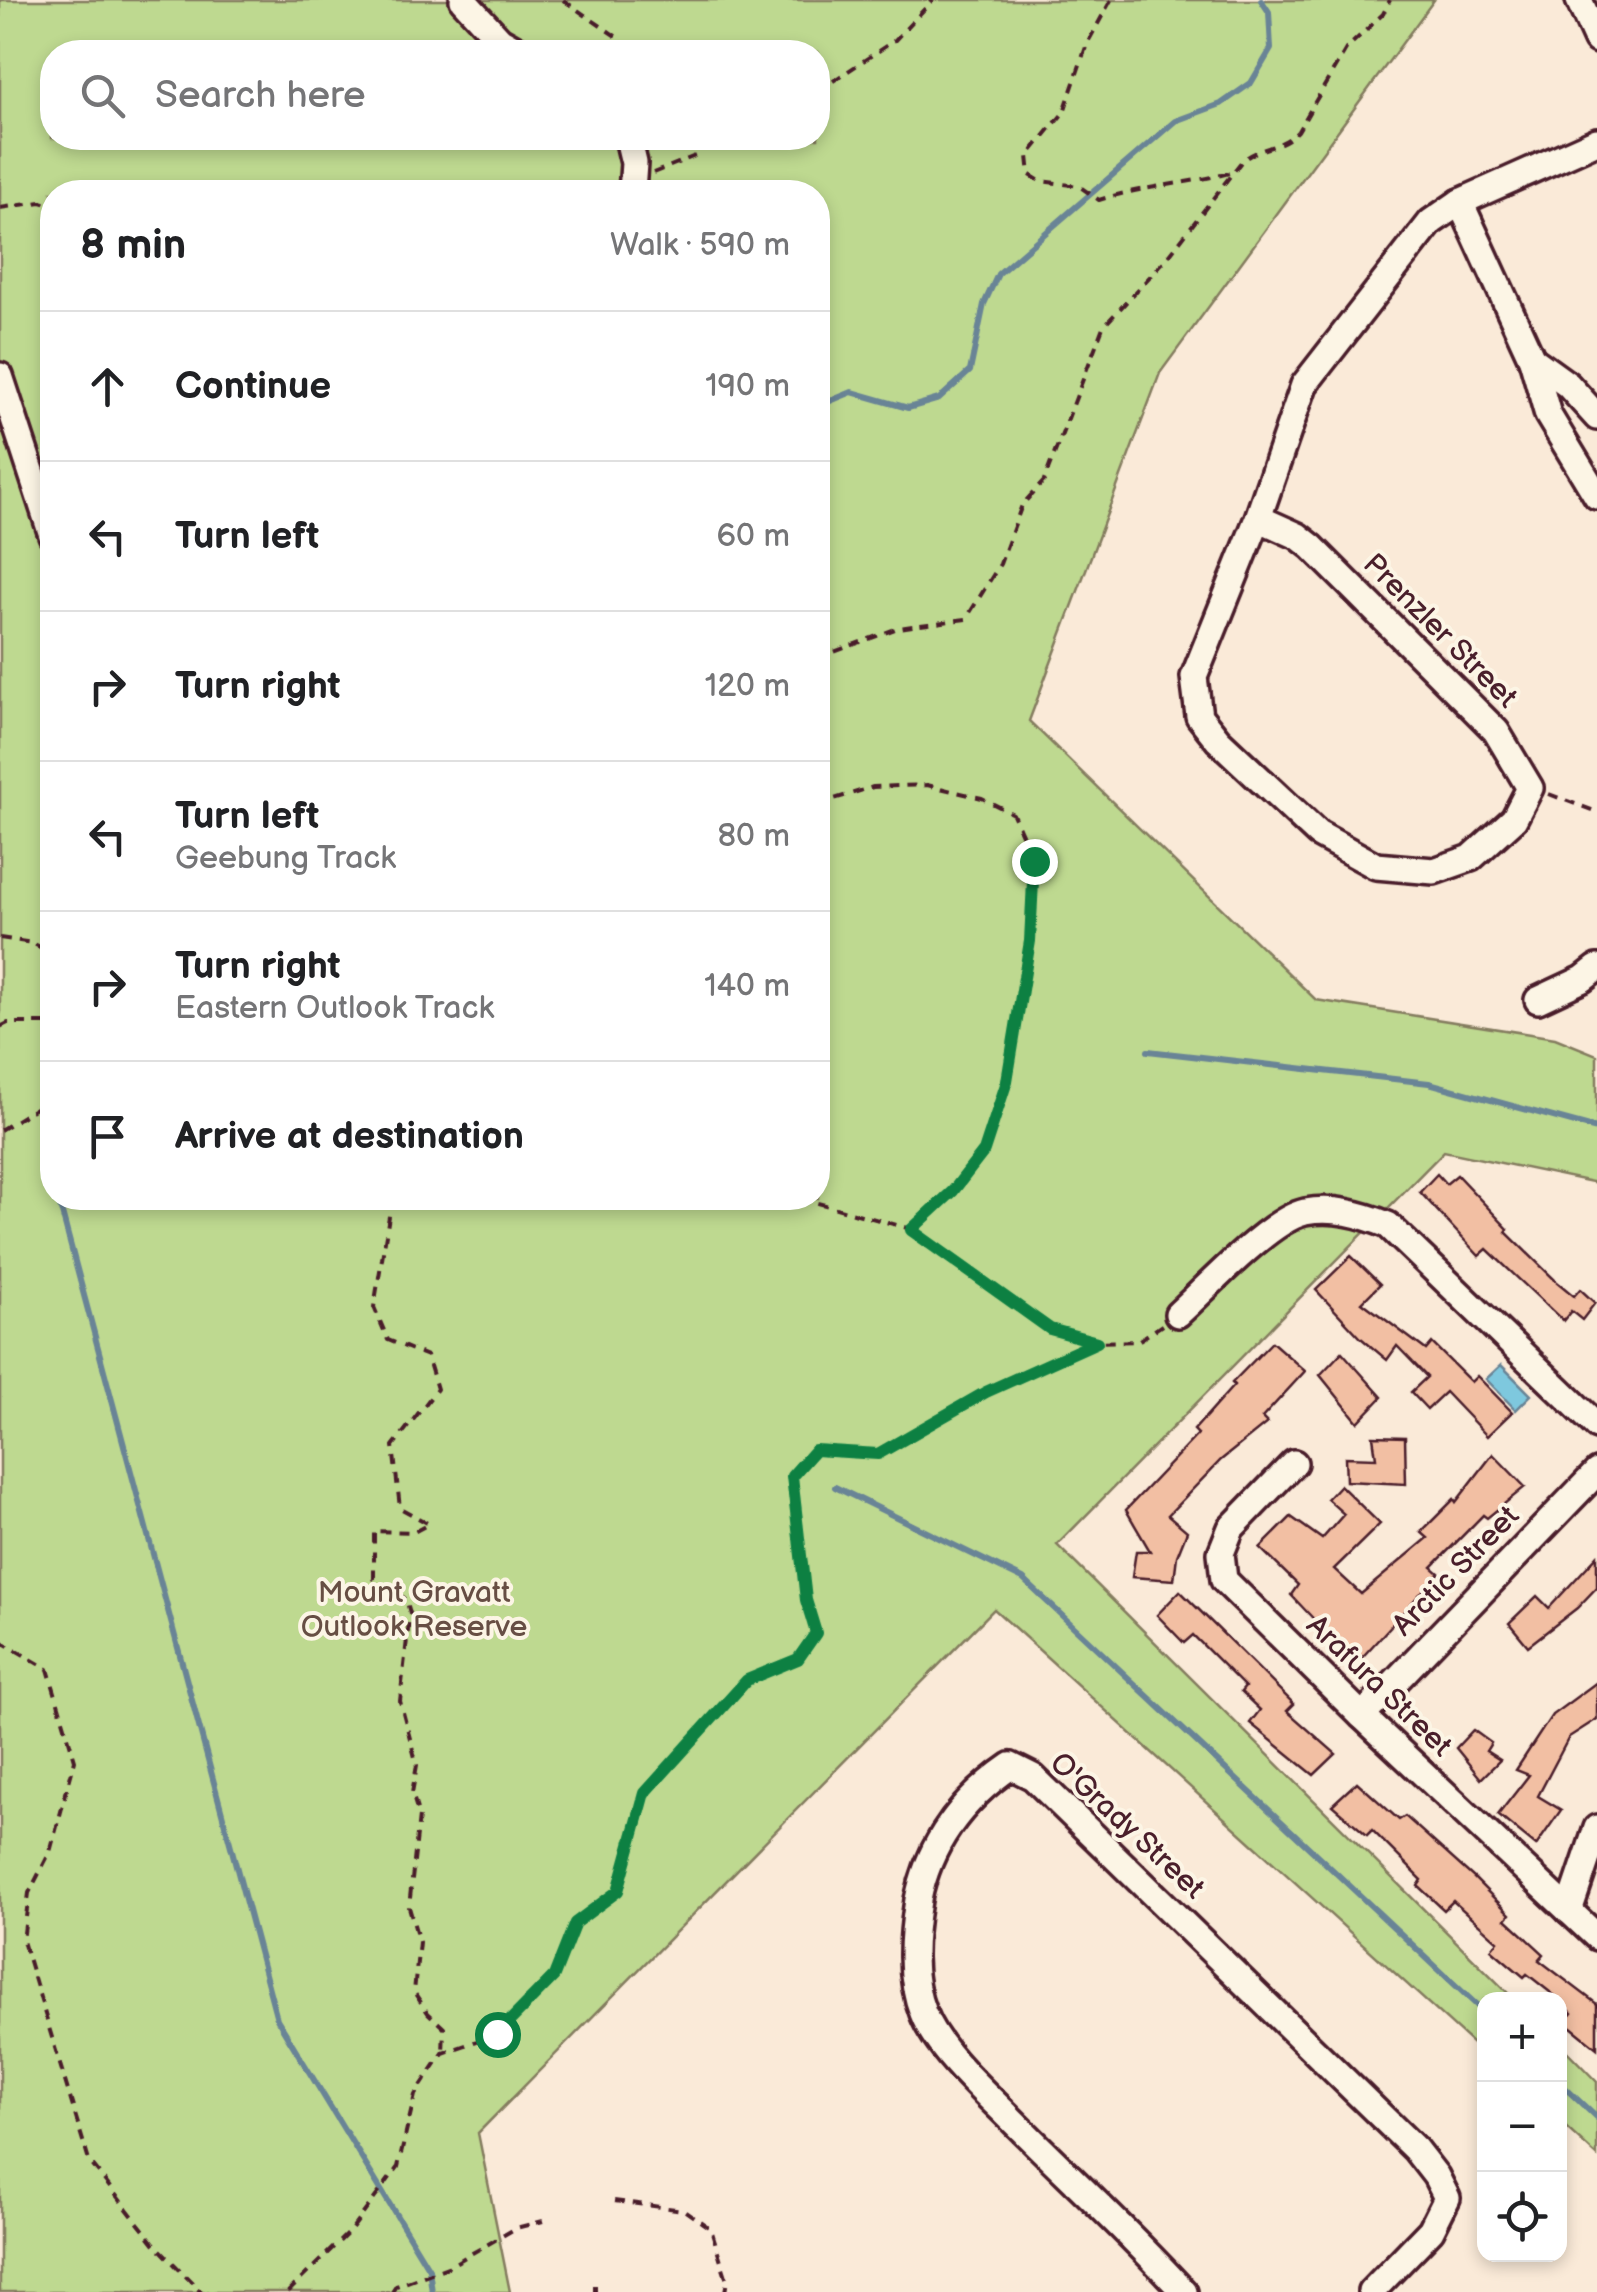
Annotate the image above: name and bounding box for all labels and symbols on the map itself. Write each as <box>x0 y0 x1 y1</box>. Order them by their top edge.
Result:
street label: Prenzler Street <box>1355 546 1525 716</box>
route end <box>1012 839 1058 885</box>
street label: Arctic Street <box>1385 1499 1527 1643</box>
park label: Mount Gravatt Outlook Reserve <box>301 1575 527 1645</box>
street label: Arafura Street <box>1299 1608 1459 1764</box>
street label: O'Grady Street <box>1042 1745 1212 1907</box>
route start <box>475 2012 521 2058</box>

